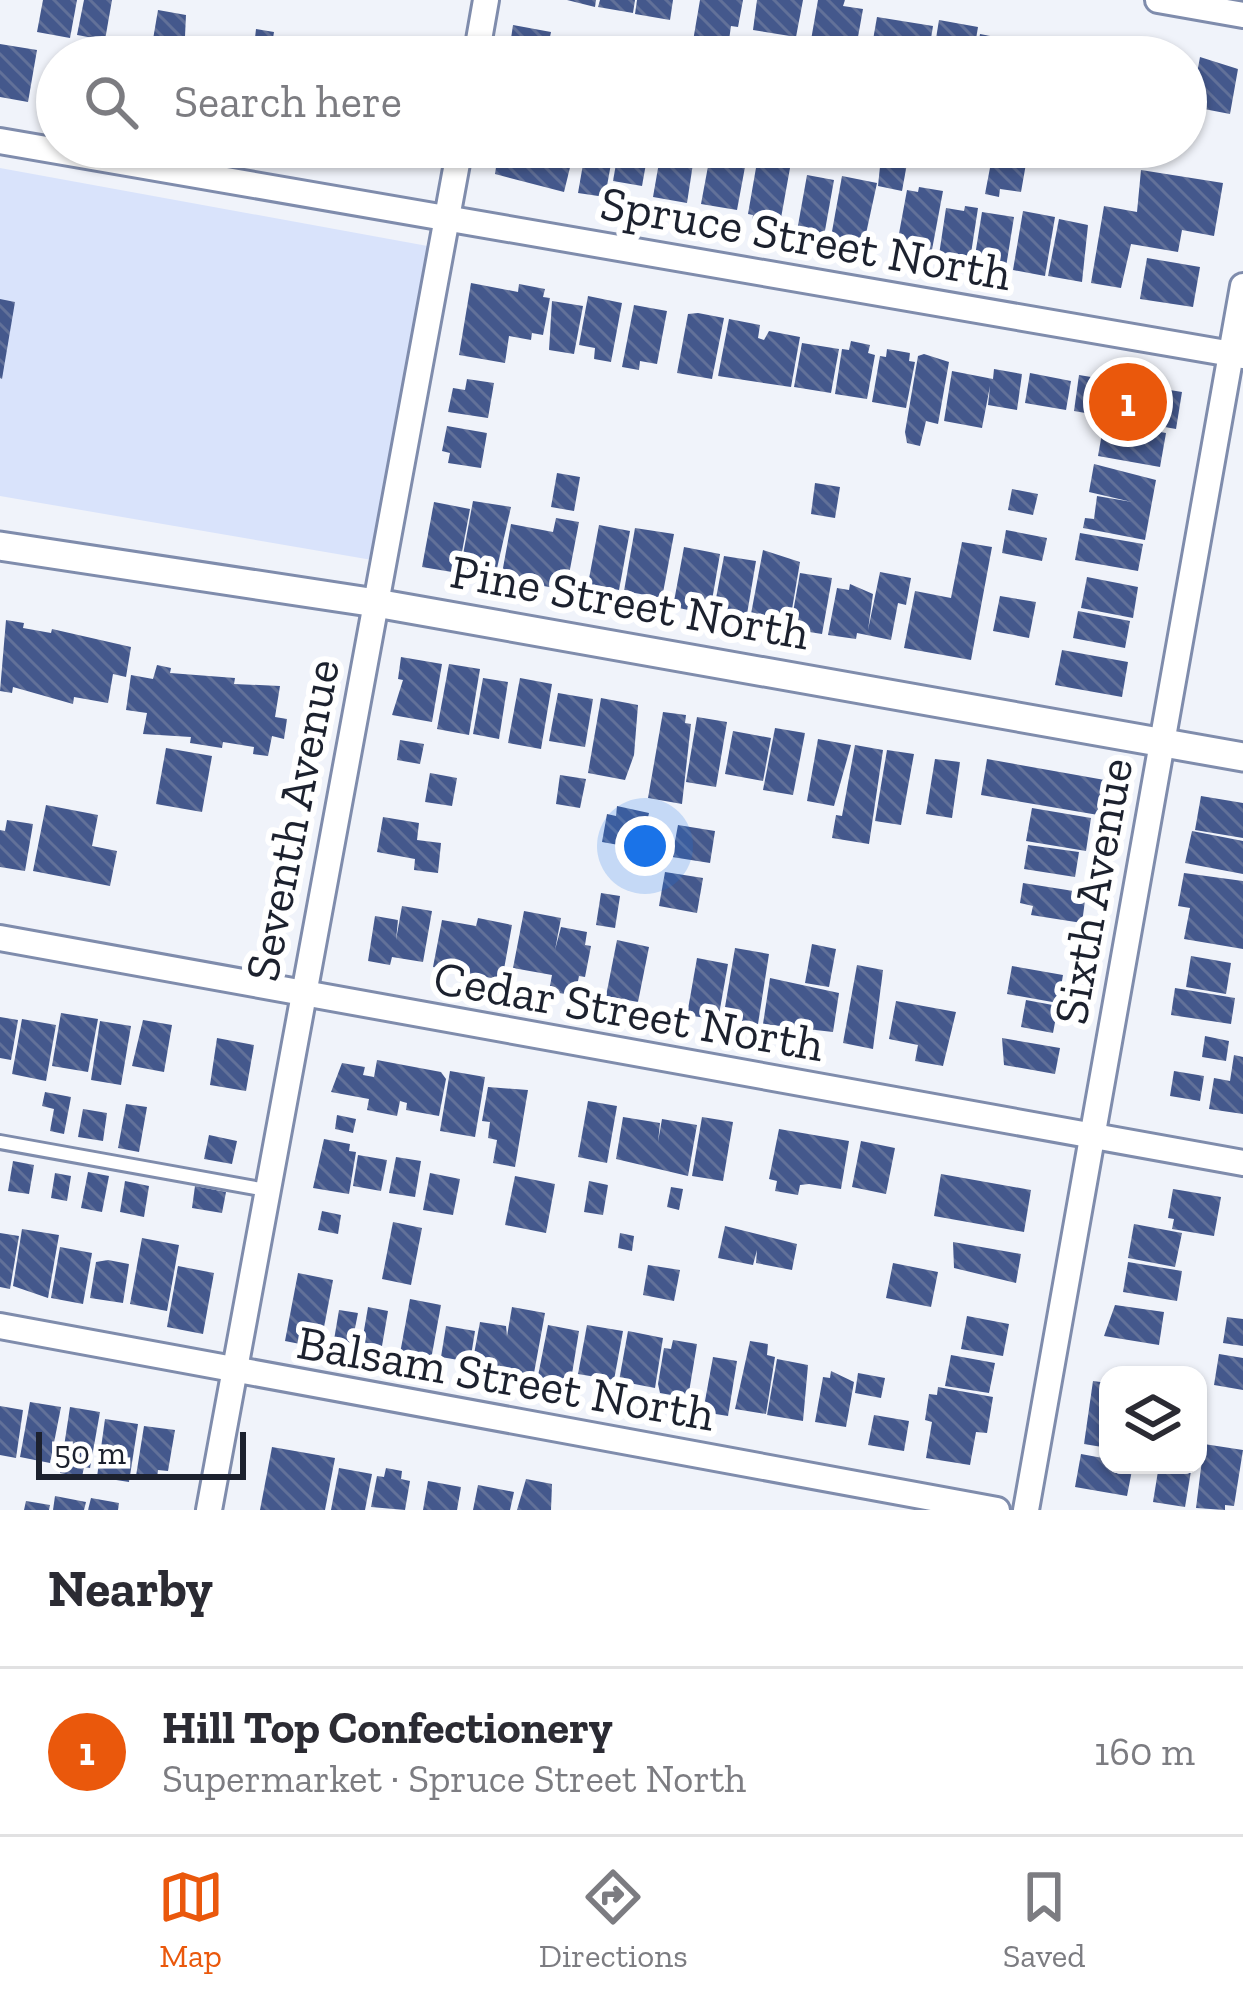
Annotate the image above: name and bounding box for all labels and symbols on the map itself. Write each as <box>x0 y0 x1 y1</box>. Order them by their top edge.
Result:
street label: Spruce Street North <box>596 174 1016 302</box>
pin: 1 <box>1089 357 1167 447</box>
street label: Pine Street North <box>446 542 814 662</box>
street label: Seventh Avenue <box>233 654 351 986</box>
street label: Sixth Avenue <box>1042 753 1144 1029</box>
your location <box>615 816 675 876</box>
street label: Cedar Street North <box>430 949 828 1073</box>
street label: Balsam Street North <box>293 1313 719 1443</box>
scale bar <box>36 1426 246 1479</box>

